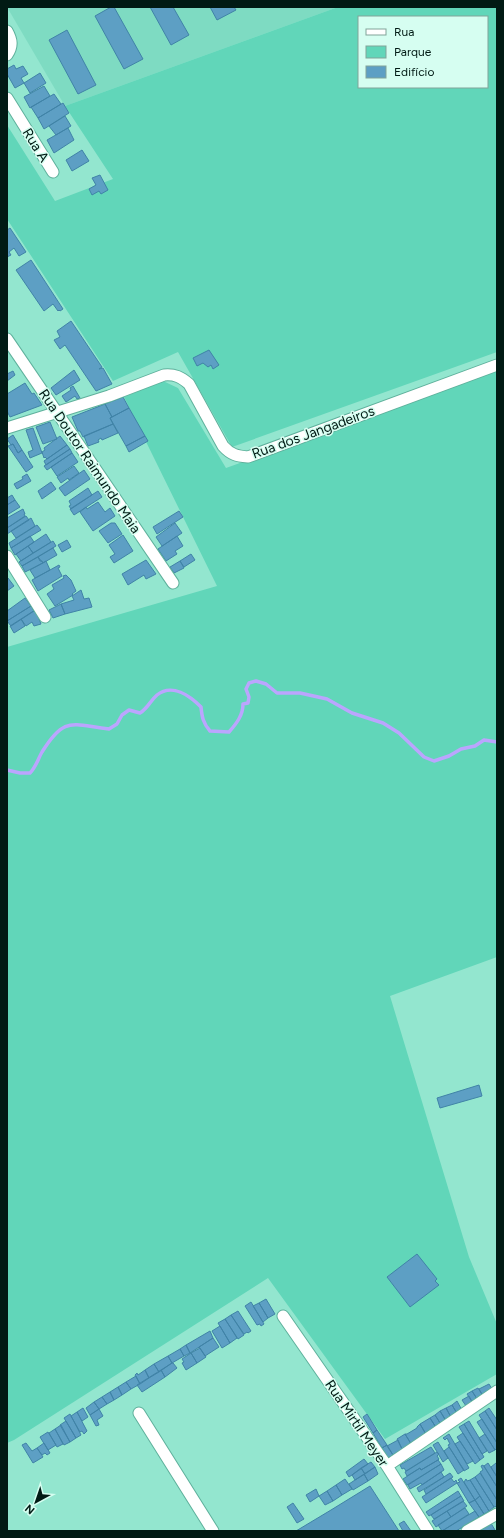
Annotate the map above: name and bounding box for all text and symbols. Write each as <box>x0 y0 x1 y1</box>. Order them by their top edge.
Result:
legend <box>358 16 488 88</box>
text: Rua <box>394 25 414 39</box>
text: Parque <box>394 45 432 59</box>
text: Edifício <box>394 65 434 79</box>
street label: Rua A <box>19 125 53 166</box>
street label: Rua Doutor Raimundo Maia <box>35 386 144 537</box>
street label: Rua dos Jangadeiros <box>249 402 377 463</box>
street label: Rua Mirtil Meyer <box>321 1377 392 1470</box>
north arrow <box>16 1482 56 1522</box>
text: N <box>22 1502 37 1517</box>

